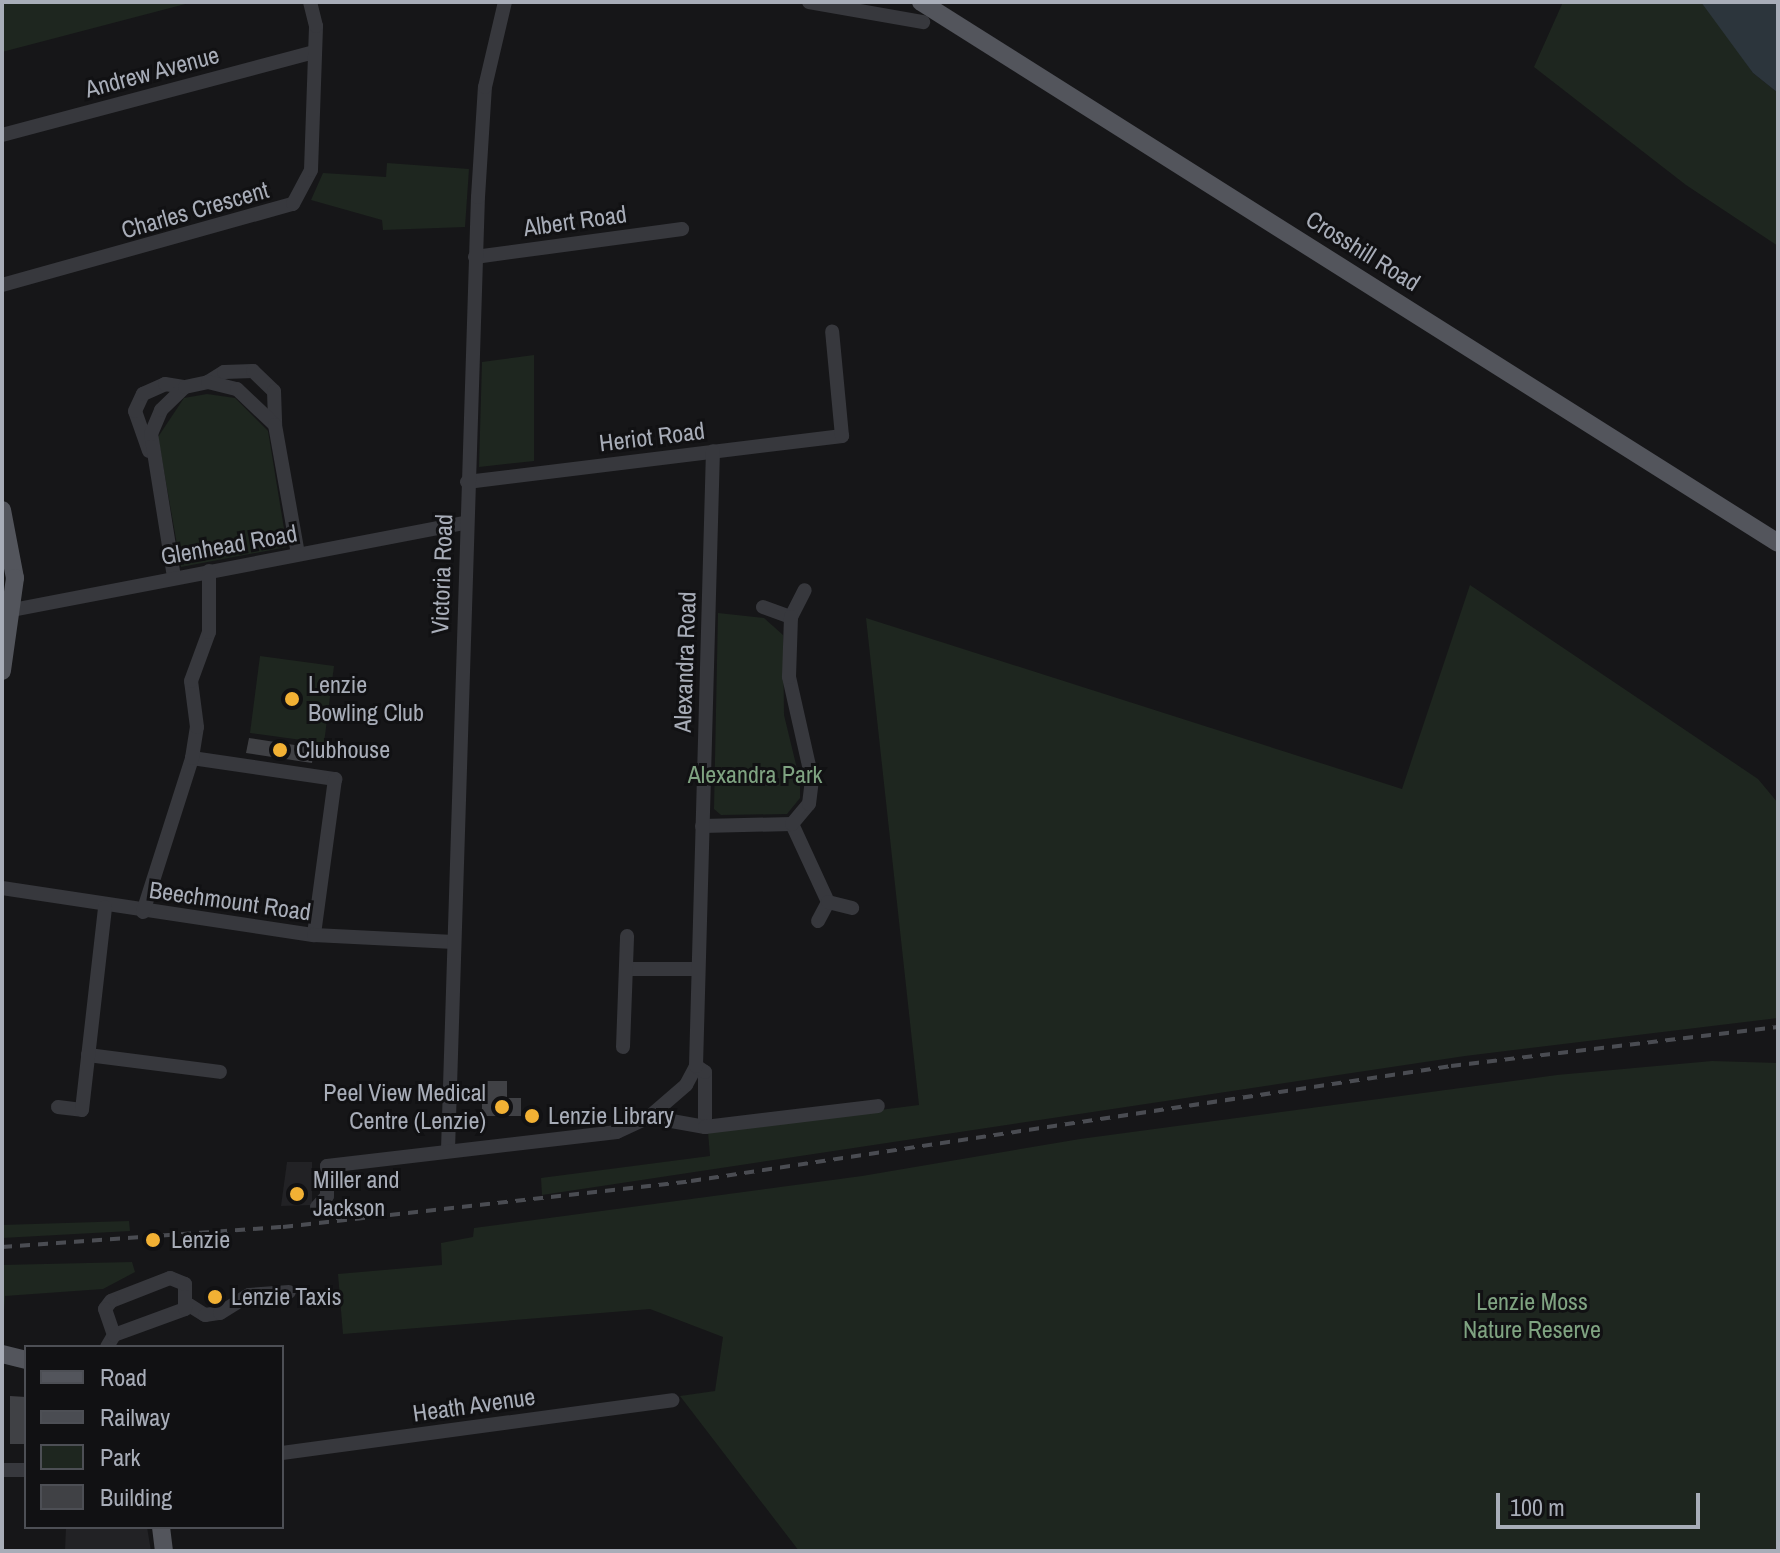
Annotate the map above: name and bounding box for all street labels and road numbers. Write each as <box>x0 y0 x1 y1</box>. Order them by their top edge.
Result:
street label: Andrew Avenue <box>81 40 223 104</box>
street label: Charles Crescent <box>118 175 272 245</box>
street label: Albert Road <box>522 200 628 242</box>
street label: Crosshill Road <box>1301 205 1425 297</box>
street label: Heriot Road <box>598 416 706 458</box>
street label: Victoria Road <box>426 514 458 634</box>
street label: Glenhead Road <box>159 519 299 571</box>
street label: Alexandra Road <box>668 591 702 733</box>
street label: Beechmount Road <box>147 875 313 927</box>
street label: Heath Avenue <box>410 1382 538 1428</box>

